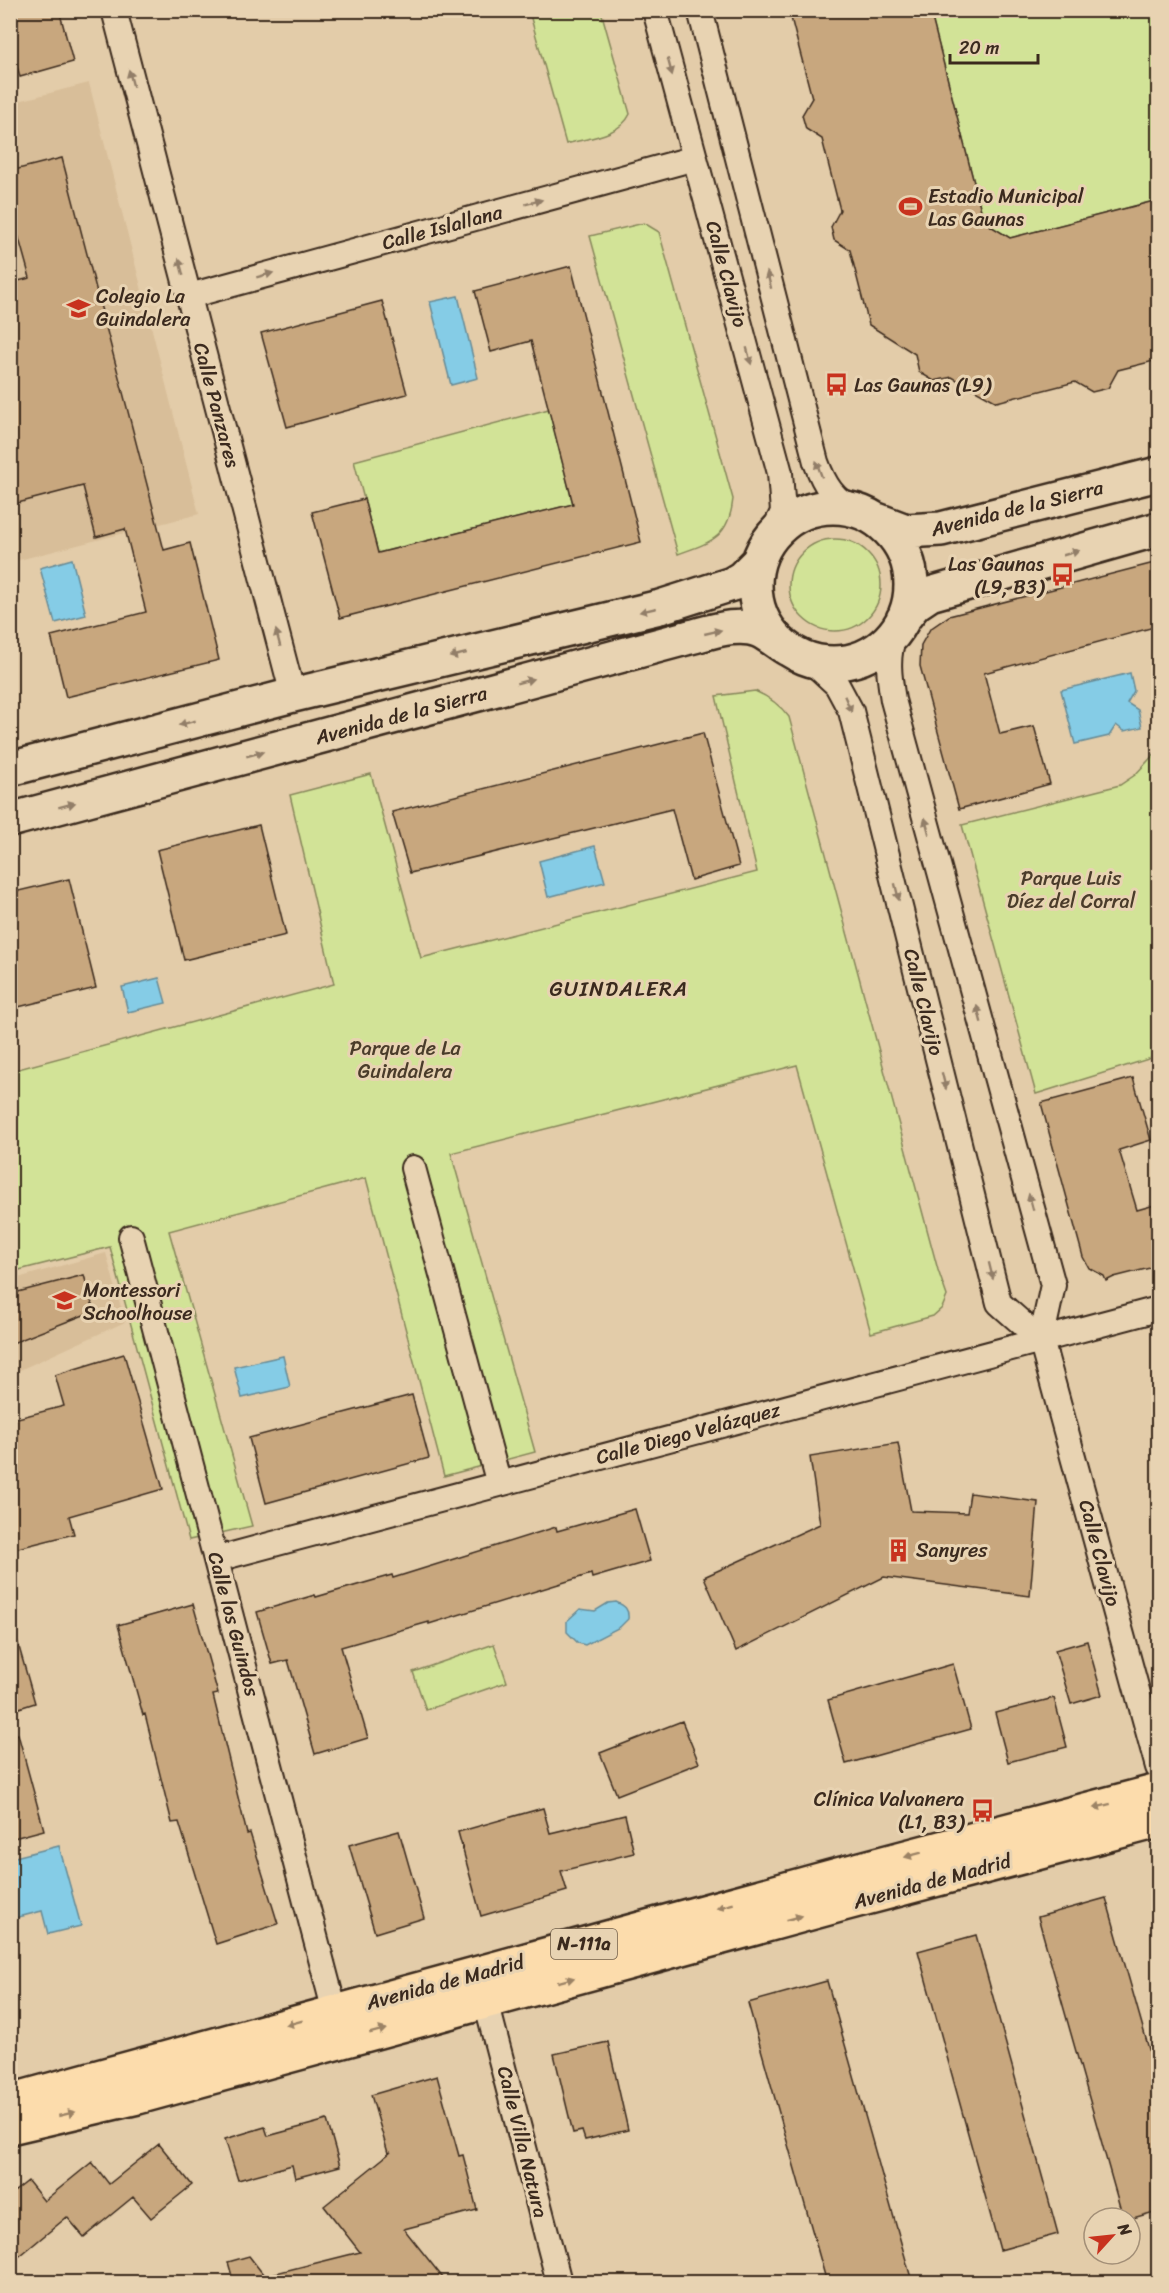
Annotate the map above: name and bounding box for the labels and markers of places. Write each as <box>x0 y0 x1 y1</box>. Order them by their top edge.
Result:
place label: Estadio Municipal Las Gaunas <box>928 179 1085 237</box>
sports icon: Estadio Municipal Las Gaunas <box>897 194 923 220</box>
place label: Colegio La Guindalera <box>96 279 191 337</box>
school or university icon: Colegio La Guindalera <box>65 295 91 321</box>
place label: Las Gaunas (L9) <box>854 368 992 403</box>
bus stop icon: Las Gaunas (L9) <box>823 372 849 398</box>
place label: Las Gaunas (L9, B3) <box>948 547 1045 605</box>
bus stop icon: Las Gaunas (L9, B3) <box>1049 562 1075 588</box>
place label: Montessori Schoolhouse <box>83 1273 193 1331</box>
school or university icon: Montessori Schoolhouse <box>52 1288 78 1314</box>
place label: Sanyres <box>916 1533 988 1568</box>
building icon: Sanyres <box>885 1537 911 1563</box>
place label: Clínica Valvanera (L1, B3) <box>814 1782 965 1840</box>
bus stop icon: Clínica Valvanera (L1, B3) <box>969 1798 995 1824</box>

